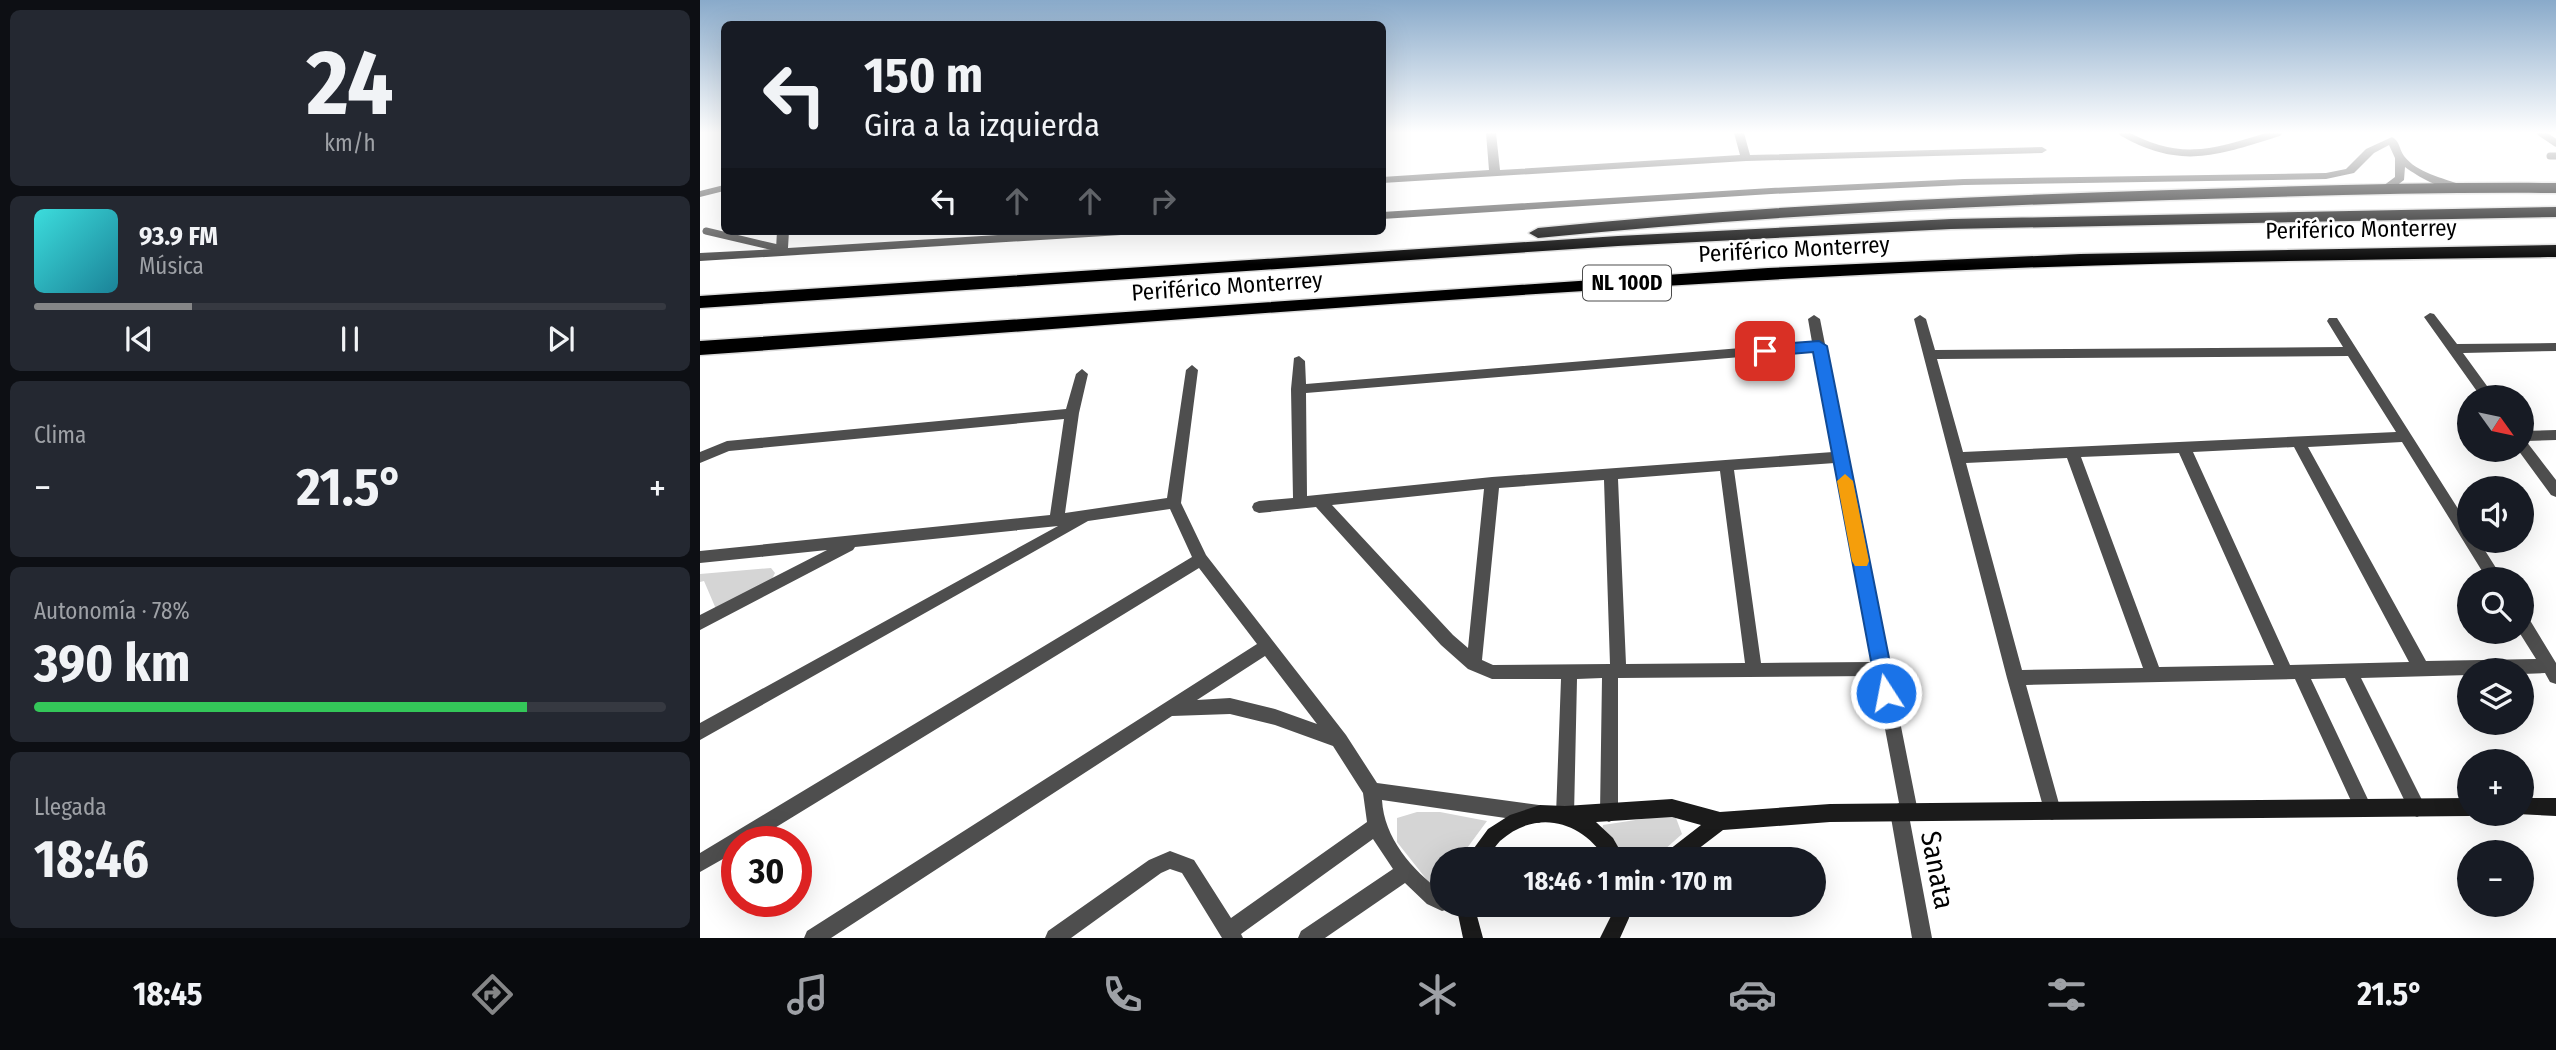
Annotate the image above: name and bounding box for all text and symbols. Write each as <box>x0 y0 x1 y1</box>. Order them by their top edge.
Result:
text: 24 <box>306 29 394 138</box>
text: 150 m <box>864 46 983 105</box>
icon: left <box>749 49 840 140</box>
text: Gira a la izquierda <box>864 106 1100 144</box>
text: km/h <box>324 129 376 157</box>
icon: left <box>925 182 963 220</box>
icon: ahead <box>998 182 1036 220</box>
icon: ahead <box>1071 182 1109 220</box>
icon: right <box>1144 182 1182 220</box>
street label: Periférico Monterrey <box>2265 213 2458 245</box>
text: 93.9 FM <box>139 221 218 252</box>
street label: Periférico Monterrey <box>1698 230 1891 268</box>
text: Música <box>139 252 204 280</box>
street label: Periférico Monterrey <box>1131 265 1324 307</box>
road number: NL 100D <box>1583 266 1671 300</box>
icon: previous <box>120 320 158 358</box>
icon: pause <box>331 320 369 358</box>
icon: next <box>542 320 580 358</box>
pin <box>1735 321 1795 381</box>
icon: arrive <box>1746 332 1784 370</box>
north arrow <box>2457 385 2534 462</box>
map controls <box>2457 385 2534 917</box>
text: Clima <box>34 421 86 449</box>
text: 21.5° <box>296 456 403 519</box>
text: − <box>34 465 51 511</box>
text: + <box>649 465 666 511</box>
button: sound <box>2457 476 2534 553</box>
button: search <box>2457 567 2534 644</box>
text: Autonomía · 78% <box>34 597 190 625</box>
text: 390 km <box>34 632 190 695</box>
position arrow <box>1849 656 1923 730</box>
button: layers <box>2457 658 2534 735</box>
button: + <box>2457 749 2534 826</box>
text: Llegada <box>34 793 106 821</box>
speed limit sign: 30 <box>721 826 812 917</box>
text: 18:46 <box>34 828 149 891</box>
street label: Sanata <box>1914 828 1961 912</box>
button: − <box>2457 840 2534 917</box>
text: 18:46 · 1 min · 170 m <box>1524 866 1732 897</box>
icon: directions <box>468 970 517 1019</box>
icon: music <box>783 970 832 1019</box>
icon: phone <box>1098 970 1147 1019</box>
icon: climate <box>1413 970 1462 1019</box>
icon: car <box>1728 970 1777 1019</box>
icon: filters <box>2042 970 2091 1019</box>
text: 18:45 <box>133 975 202 1013</box>
text: 21.5° <box>2357 975 2423 1013</box>

